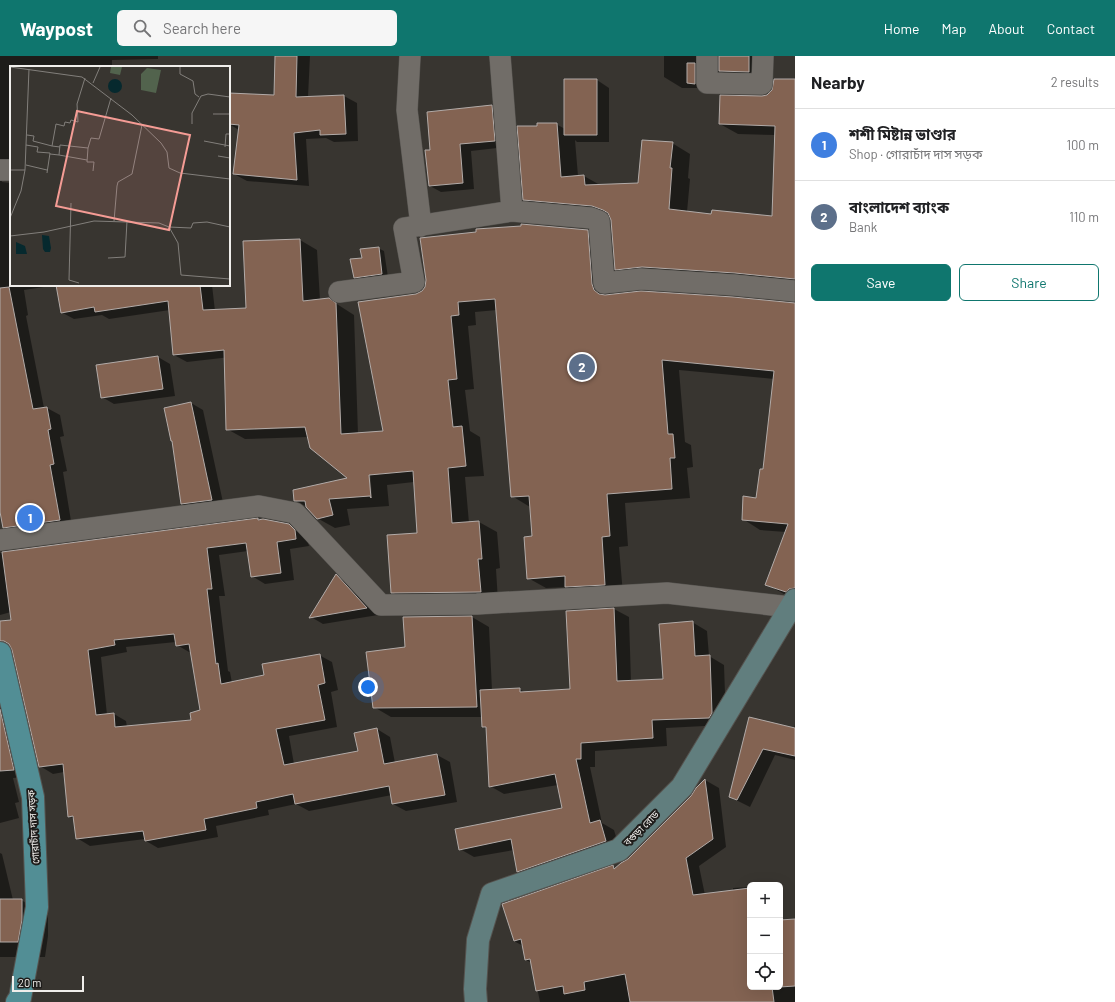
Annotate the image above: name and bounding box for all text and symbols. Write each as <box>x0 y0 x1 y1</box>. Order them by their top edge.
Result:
search box <box>117 10 397 46</box>
text: Waypost <box>20 17 93 40</box>
icon: search <box>131 17 153 39</box>
text: Search here <box>163 19 241 37</box>
text: Home <box>884 20 920 37</box>
text: Map <box>942 20 966 37</box>
text: About <box>988 20 1025 37</box>
text: Contact <box>1047 20 1095 37</box>
inset map <box>10 66 230 286</box>
text: Nearby <box>811 72 865 92</box>
text: 2 results <box>1051 74 1099 90</box>
text: শশী মিষ্টান্ন ভাণ্ডার <box>849 125 956 143</box>
text: 1 <box>822 137 826 153</box>
text: 100 m <box>1066 137 1099 153</box>
text: Shop · গোরাচাঁদ দাস সড়ক <box>849 146 982 162</box>
text: বাংলাদেশ ব্যাংক <box>849 198 949 216</box>
text: 2 <box>820 209 828 225</box>
text: 110 m <box>1069 209 1099 225</box>
text: Bank <box>849 219 877 235</box>
button: Save <box>811 264 951 301</box>
button: Share <box>959 264 1099 301</box>
pin: 2 <box>569 352 595 382</box>
pin: 1 <box>17 503 43 533</box>
your location <box>358 677 378 697</box>
street label: গোরাচাঁদ দাস সড়ক <box>24 789 42 865</box>
street label: বগুড়া রোড <box>620 807 662 849</box>
map controls <box>747 882 783 990</box>
button: + <box>747 882 783 918</box>
button: − <box>747 918 783 954</box>
button: locate <box>747 954 783 990</box>
scale bar <box>12 974 84 993</box>
text: 20 m <box>18 976 41 989</box>

